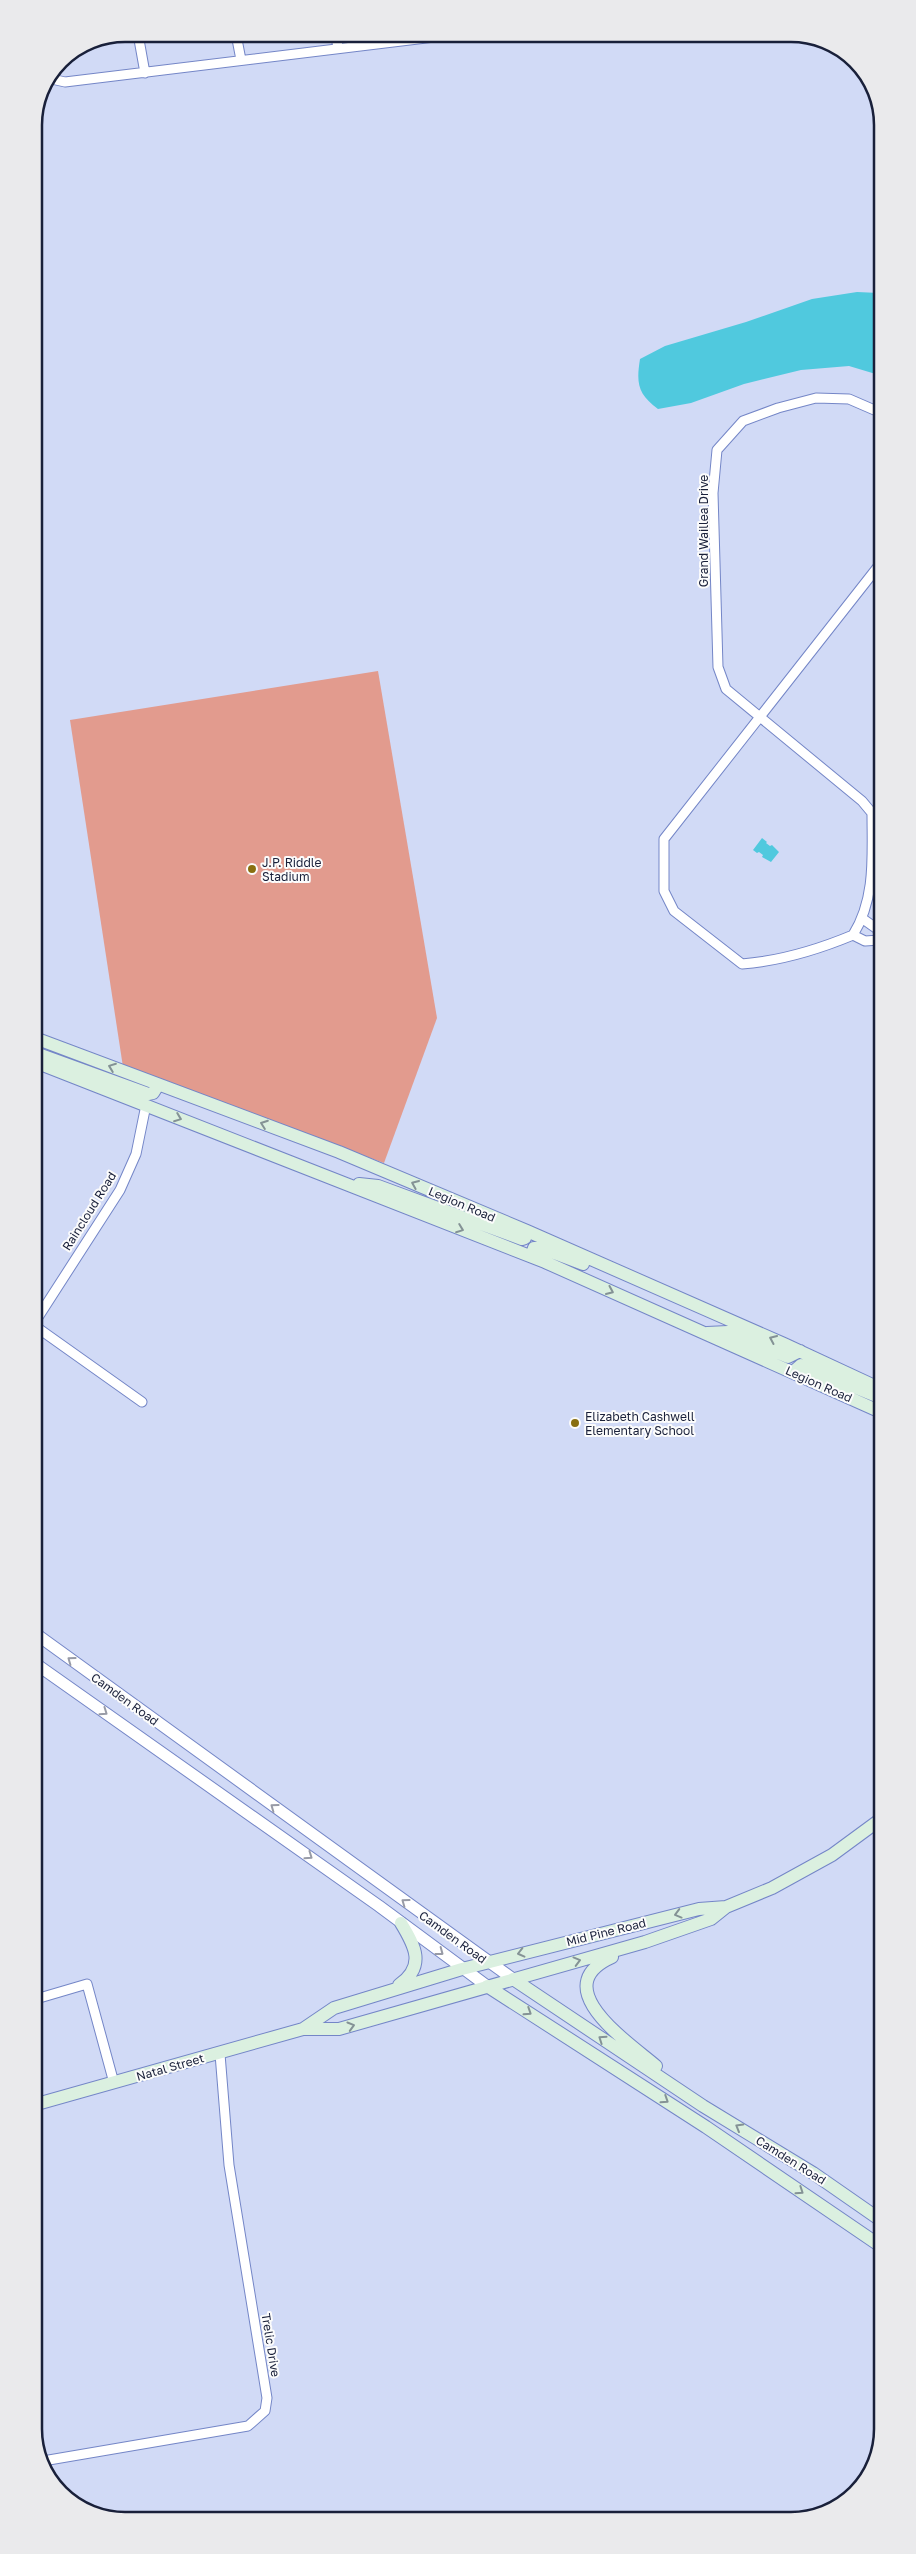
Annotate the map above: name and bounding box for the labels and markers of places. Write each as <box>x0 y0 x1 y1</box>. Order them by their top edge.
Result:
place label: J.P. Riddle Stadium <box>262 855 322 884</box>
marker: J.P. Riddle Stadium <box>246 863 258 875</box>
place label: Elizabeth Cashwell Elementary School <box>585 1409 695 1438</box>
marker: Elizabeth Cashwell Elementary School <box>569 1417 581 1429</box>

